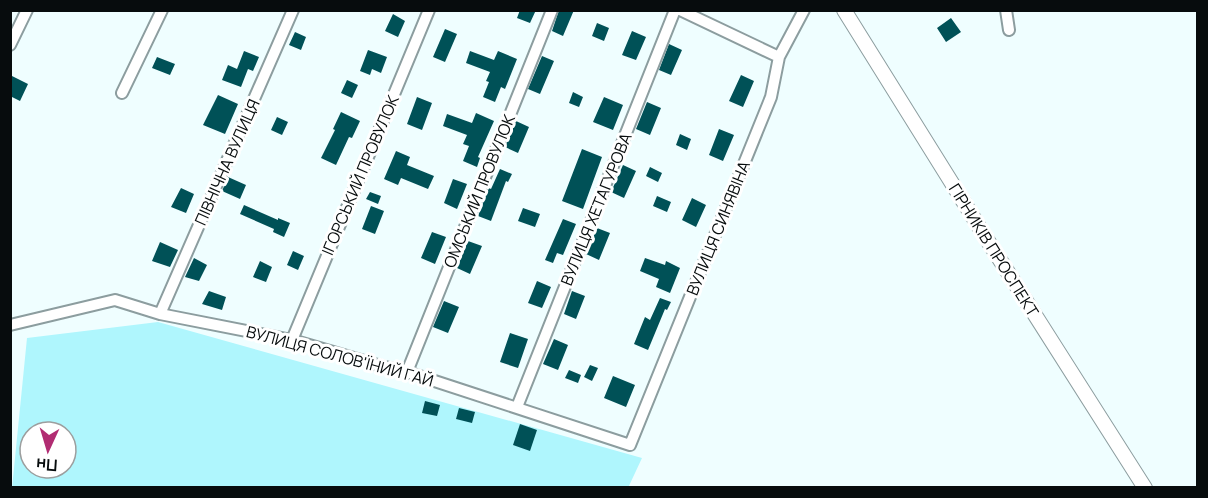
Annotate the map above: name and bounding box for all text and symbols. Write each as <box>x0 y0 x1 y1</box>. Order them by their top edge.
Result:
street label: ІГОРСЬКИЙ ПРОВУЛОК <box>316 91 404 258</box>
street label: ПІВНІЧНА ВУЛИЦЯ <box>189 95 265 229</box>
street label: ОМСЬКИЙ ПРОВУЛОК <box>438 111 520 271</box>
street label: ВУЛИЦЯ ХЕТАГУРОВА <box>555 129 637 289</box>
street label: ВУЛИЦЯ СИНЯВІНА <box>681 158 755 298</box>
street label: ГІРНИКІВ ПРОСПЕКТ <box>944 179 1044 321</box>
street label: ВУЛИЦЯ СОЛОВ'ЇНИЙ ГАЙ <box>244 320 436 392</box>
north arrow <box>18 420 78 480</box>
text: Пн <box>35 453 58 477</box>

